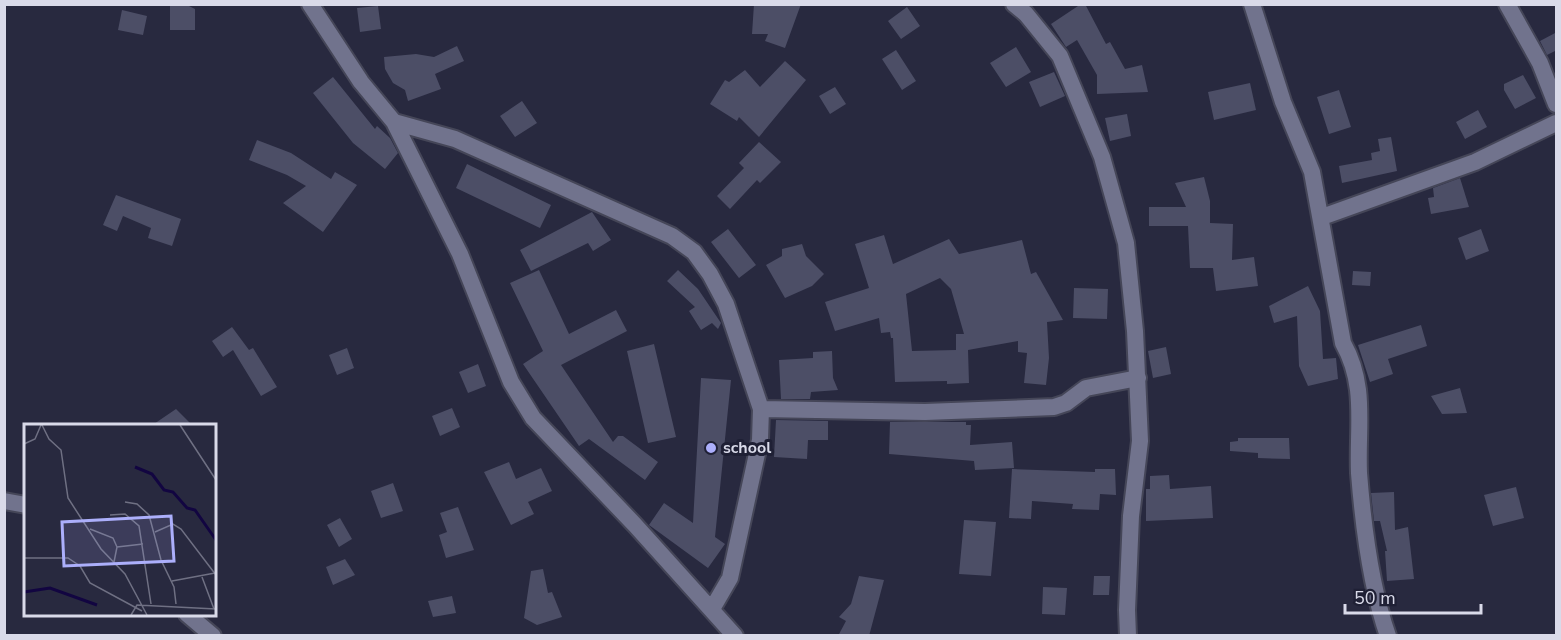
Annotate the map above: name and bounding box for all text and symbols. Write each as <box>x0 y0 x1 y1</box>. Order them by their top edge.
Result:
inset map <box>24 424 216 616</box>
place label: school <box>723 437 771 459</box>
marker: school <box>704 441 718 455</box>
scale bar <box>1345 577 1482 615</box>
text: 50 m <box>1354 586 1396 610</box>

